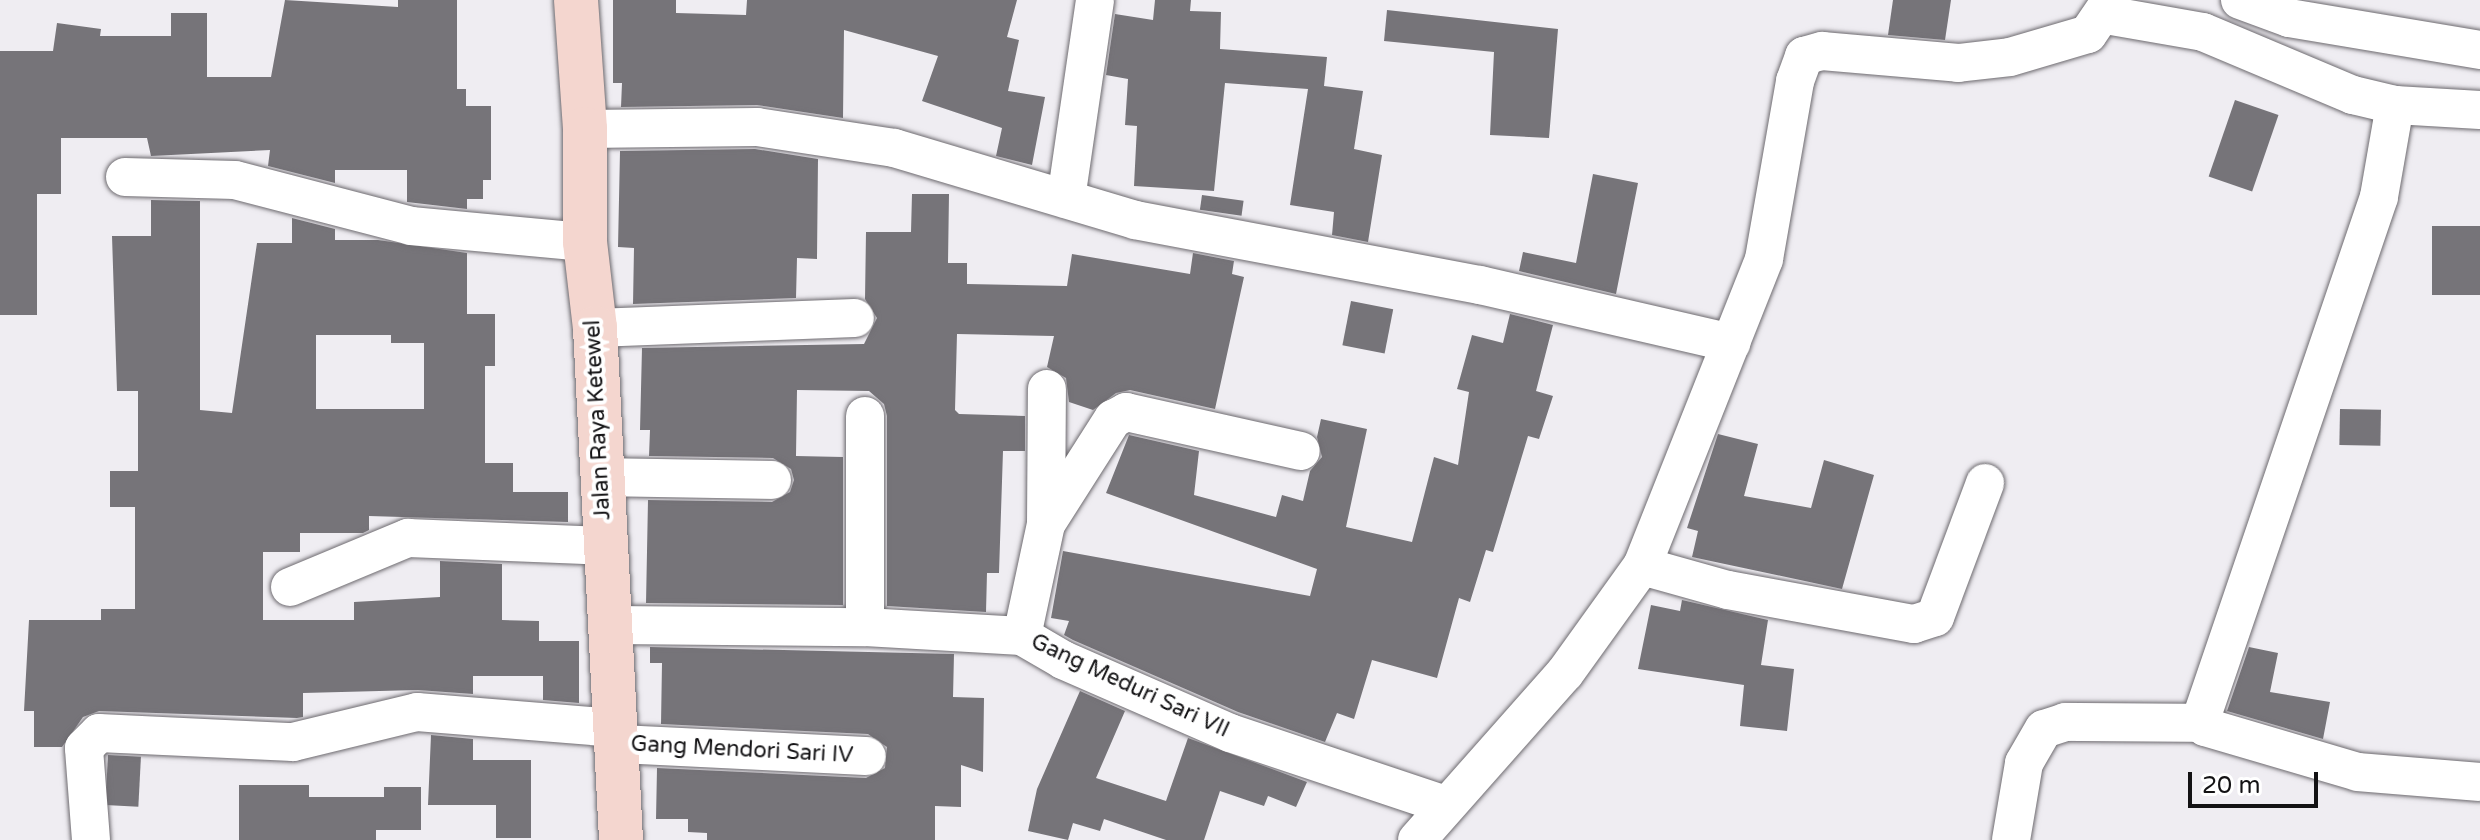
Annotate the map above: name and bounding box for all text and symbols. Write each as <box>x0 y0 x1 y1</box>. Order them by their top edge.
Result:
street label: Jalan Raya Ketewel <box>580 319 616 521</box>
street label: Gang Meduri Sari VII <box>1027 628 1233 744</box>
street label: Gang Mendori Sari IV <box>630 731 854 769</box>
scale bar <box>2192 756 2322 806</box>
text: 20 m <box>2202 771 2260 800</box>

